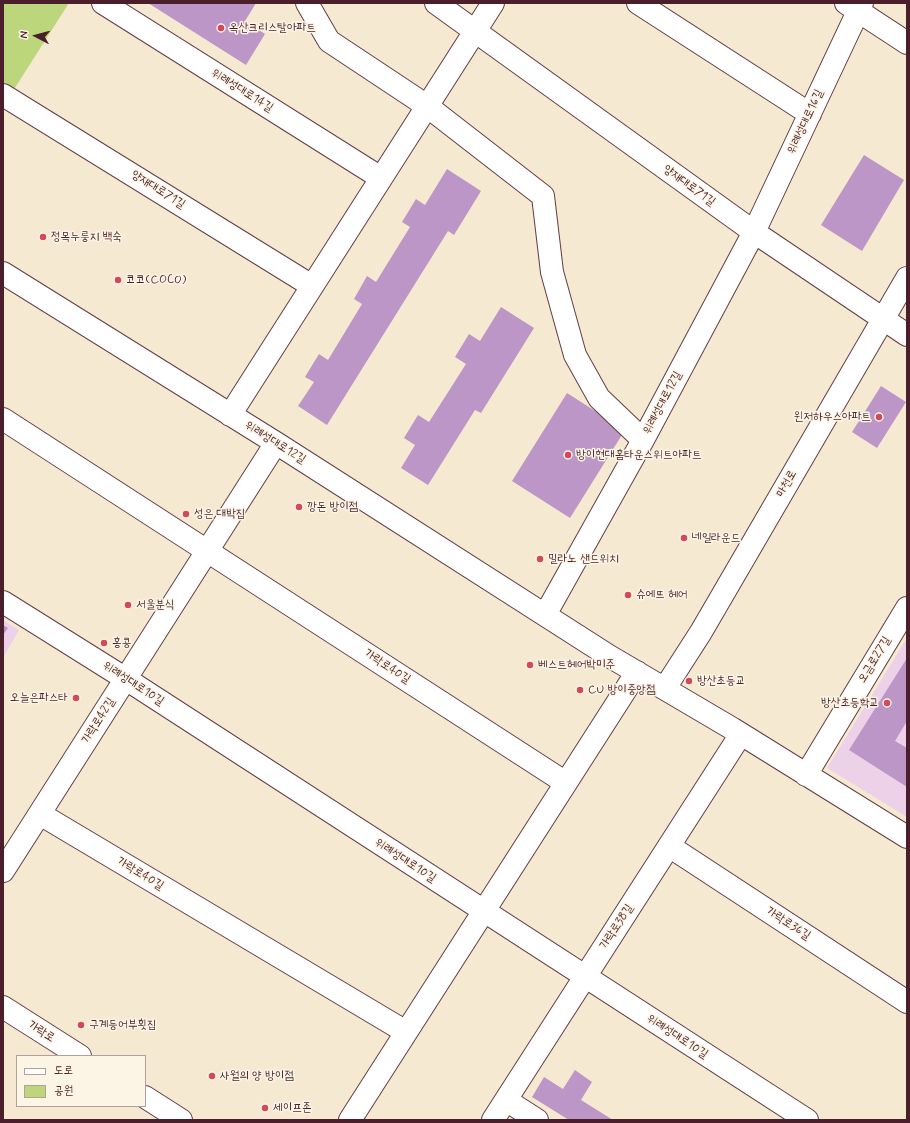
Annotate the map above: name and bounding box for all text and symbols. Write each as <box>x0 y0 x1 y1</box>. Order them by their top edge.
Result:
north arrow <box>16 16 56 56</box>
place label: 옥산크리스탈아파트 <box>229 21 316 35</box>
marker: 옥산크리스탈아파트 <box>216 23 226 33</box>
text: N <box>17 30 31 39</box>
street label: 위례성대로14길 <box>208 66 276 116</box>
street label: 위례성대로16길 <box>785 87 827 157</box>
street label: 양재대로71길 <box>660 162 718 210</box>
street label: 양재대로71길 <box>128 168 188 212</box>
place label: 정목누룽지 백숙 <box>51 230 122 244</box>
marker: 정목누룽지 백숙 <box>38 232 48 242</box>
place label: 코코(COCO) <box>126 273 186 287</box>
marker: 코코(COCO) <box>113 275 123 285</box>
street label: 위례성대로12길 <box>640 369 686 437</box>
place label: 윈저하우스아파트 <box>794 410 871 424</box>
marker: 윈저하우스아파트 <box>874 412 884 422</box>
street label: 위례성대로12길 <box>242 419 308 467</box>
place label: 방이현대홈타운스위트아파트 <box>576 448 702 462</box>
marker: 방이현대홈타운스위트아파트 <box>563 450 573 460</box>
street label: 마천로 <box>774 468 800 500</box>
place label: 깡돈 방이점 <box>307 500 359 514</box>
marker: 깡돈 방이점 <box>294 502 304 512</box>
place label: 성은 대박집 <box>194 507 246 521</box>
marker: 성은 대박집 <box>181 509 191 519</box>
place label: 네일라운드 <box>692 531 740 545</box>
marker: 네일라운드 <box>679 533 689 543</box>
place label: 밀라노 샌드위치 <box>548 552 619 566</box>
marker: 밀라노 샌드위치 <box>535 554 545 564</box>
place label: 슈에뜨 헤어 <box>636 588 688 602</box>
marker: 슈에뜨 헤어 <box>623 590 633 600</box>
place label: 서울분식 <box>136 598 175 612</box>
marker: 서울분식 <box>123 600 133 610</box>
street label: 오금로27길 <box>855 634 895 686</box>
place label: 홍콩 <box>112 636 131 650</box>
marker: 홍콩 <box>99 638 109 648</box>
street label: 가락로40길 <box>361 647 413 687</box>
place label: 베스트헤어박미주 <box>538 658 615 672</box>
street label: 위례성대로10길 <box>100 659 166 709</box>
marker: 베스트헤어박미주 <box>525 660 535 670</box>
place label: 방산초등교 <box>697 674 745 688</box>
marker: 방산초등교 <box>684 676 694 686</box>
place label: CU 방이중앙점 <box>588 683 656 697</box>
marker: CU 방이중앙점 <box>575 685 585 695</box>
place label: 오늘은파스타 <box>10 691 68 705</box>
marker: 오늘은파스타 <box>71 693 81 703</box>
street label: 가락로42길 <box>79 695 119 747</box>
place label: 방산초등학교 <box>821 696 879 710</box>
marker: 방산초등학교 <box>882 698 892 708</box>
street label: 위례성대로10길 <box>372 836 438 886</box>
street label: 가락로40길 <box>114 854 166 894</box>
street label: 가락로38길 <box>597 902 637 952</box>
street label: 가락로36길 <box>763 904 813 944</box>
street label: 위례성대로10길 <box>644 1012 710 1062</box>
street label: 가락로 <box>25 1018 57 1046</box>
place label: 구계등어부횟집 <box>89 1018 157 1032</box>
marker: 구계등어부횟집 <box>76 1020 86 1030</box>
legend <box>16 1055 146 1107</box>
text: 도로 <box>54 1063 73 1079</box>
place label: 사월의 양 방이점 <box>220 1069 294 1083</box>
marker: 사월의 양 방이점 <box>207 1071 217 1081</box>
text: 공원 <box>54 1083 73 1099</box>
place label: 세이프존 <box>273 1101 312 1115</box>
marker: 세이프존 <box>260 1103 270 1113</box>

